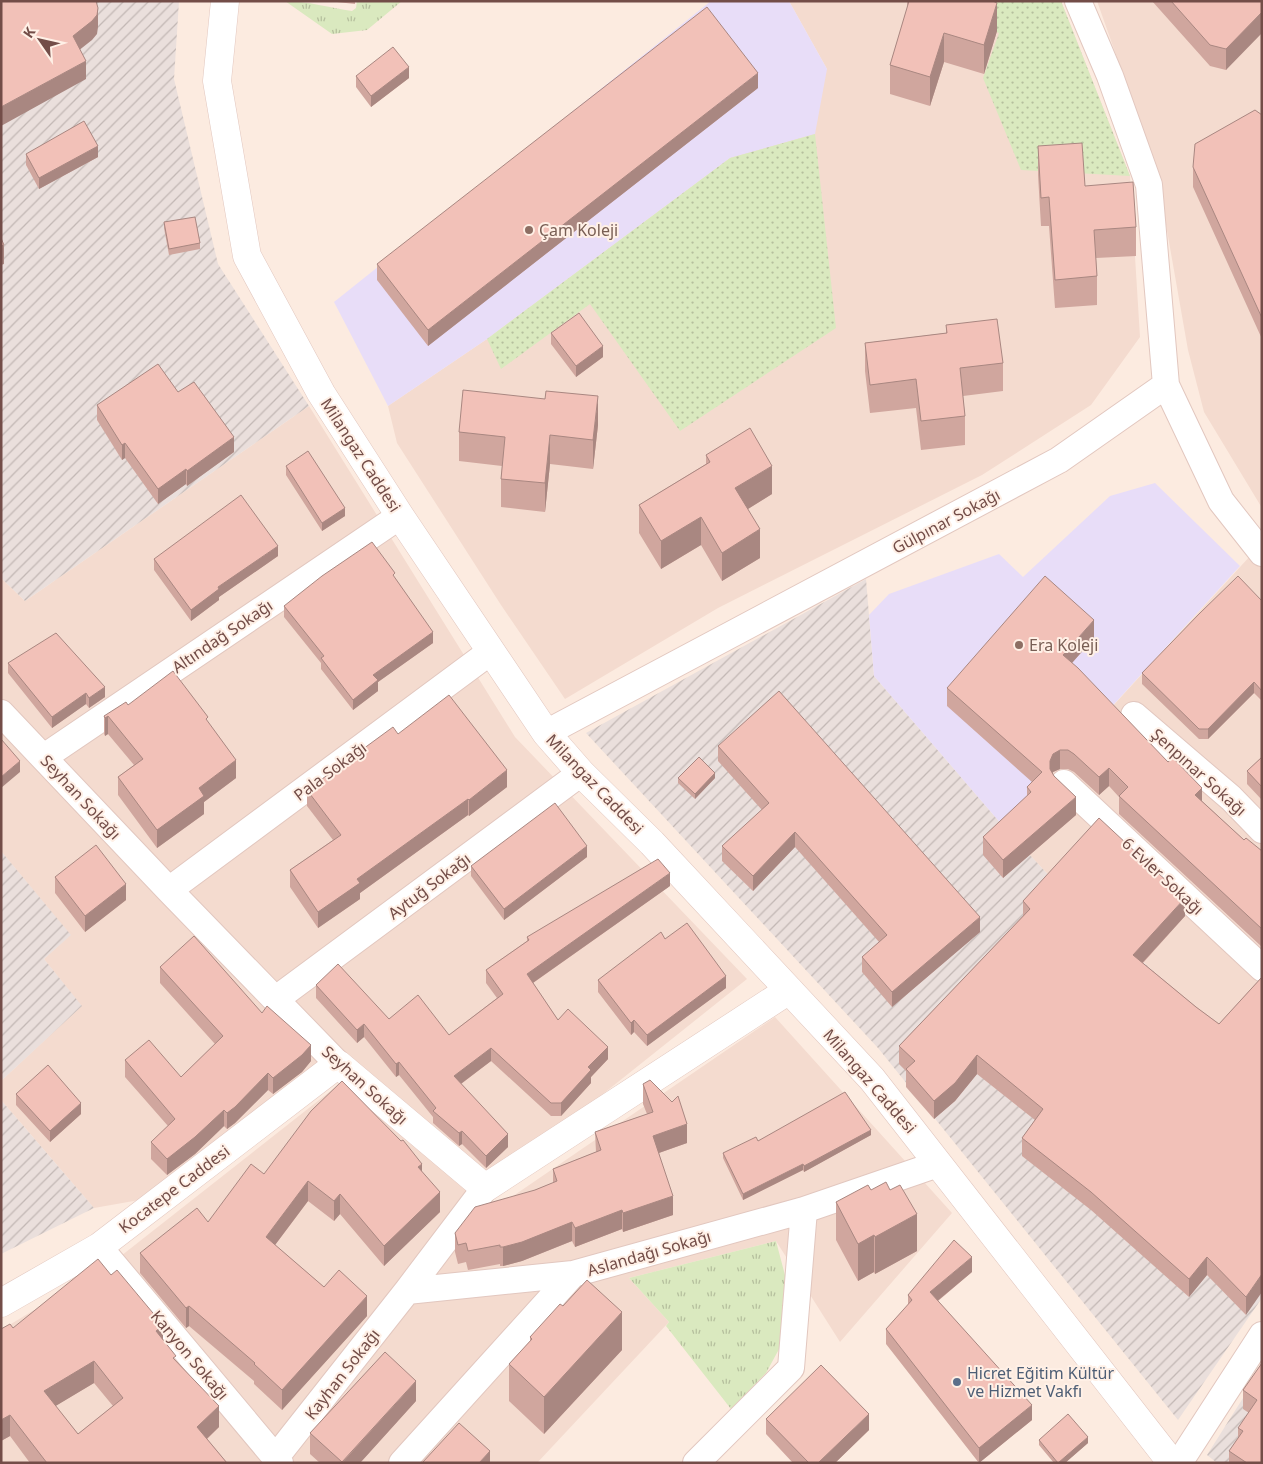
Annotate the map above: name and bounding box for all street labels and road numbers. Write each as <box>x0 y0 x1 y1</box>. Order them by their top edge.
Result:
street label: Milangaz Caddesi <box>316 394 406 516</box>
street label: Gülpınar Sokağı <box>888 483 1004 559</box>
street label: Altındağ Sokağı <box>167 594 277 678</box>
street label: Şenpınar Sokağı <box>1147 723 1251 821</box>
street label: Milangaz Caddesi <box>541 729 649 839</box>
street label: Pala Sokağı <box>289 736 371 806</box>
street label: Seyhan Sokağı <box>36 750 126 844</box>
street label: 6 Evler Sokağı <box>1117 832 1209 920</box>
street label: Aytuğ Sokağı <box>383 848 475 924</box>
street label: Milangaz Caddesi <box>818 1024 922 1138</box>
street label: Seyhan Sokağı <box>317 1041 413 1129</box>
street label: Kocatepe Caddesi <box>114 1140 234 1238</box>
street label: Aslandağı Sokağı <box>585 1225 713 1281</box>
street label: Kanyon Sokağı <box>146 1306 234 1404</box>
street label: Kayhan Sokağı <box>299 1324 385 1424</box>

